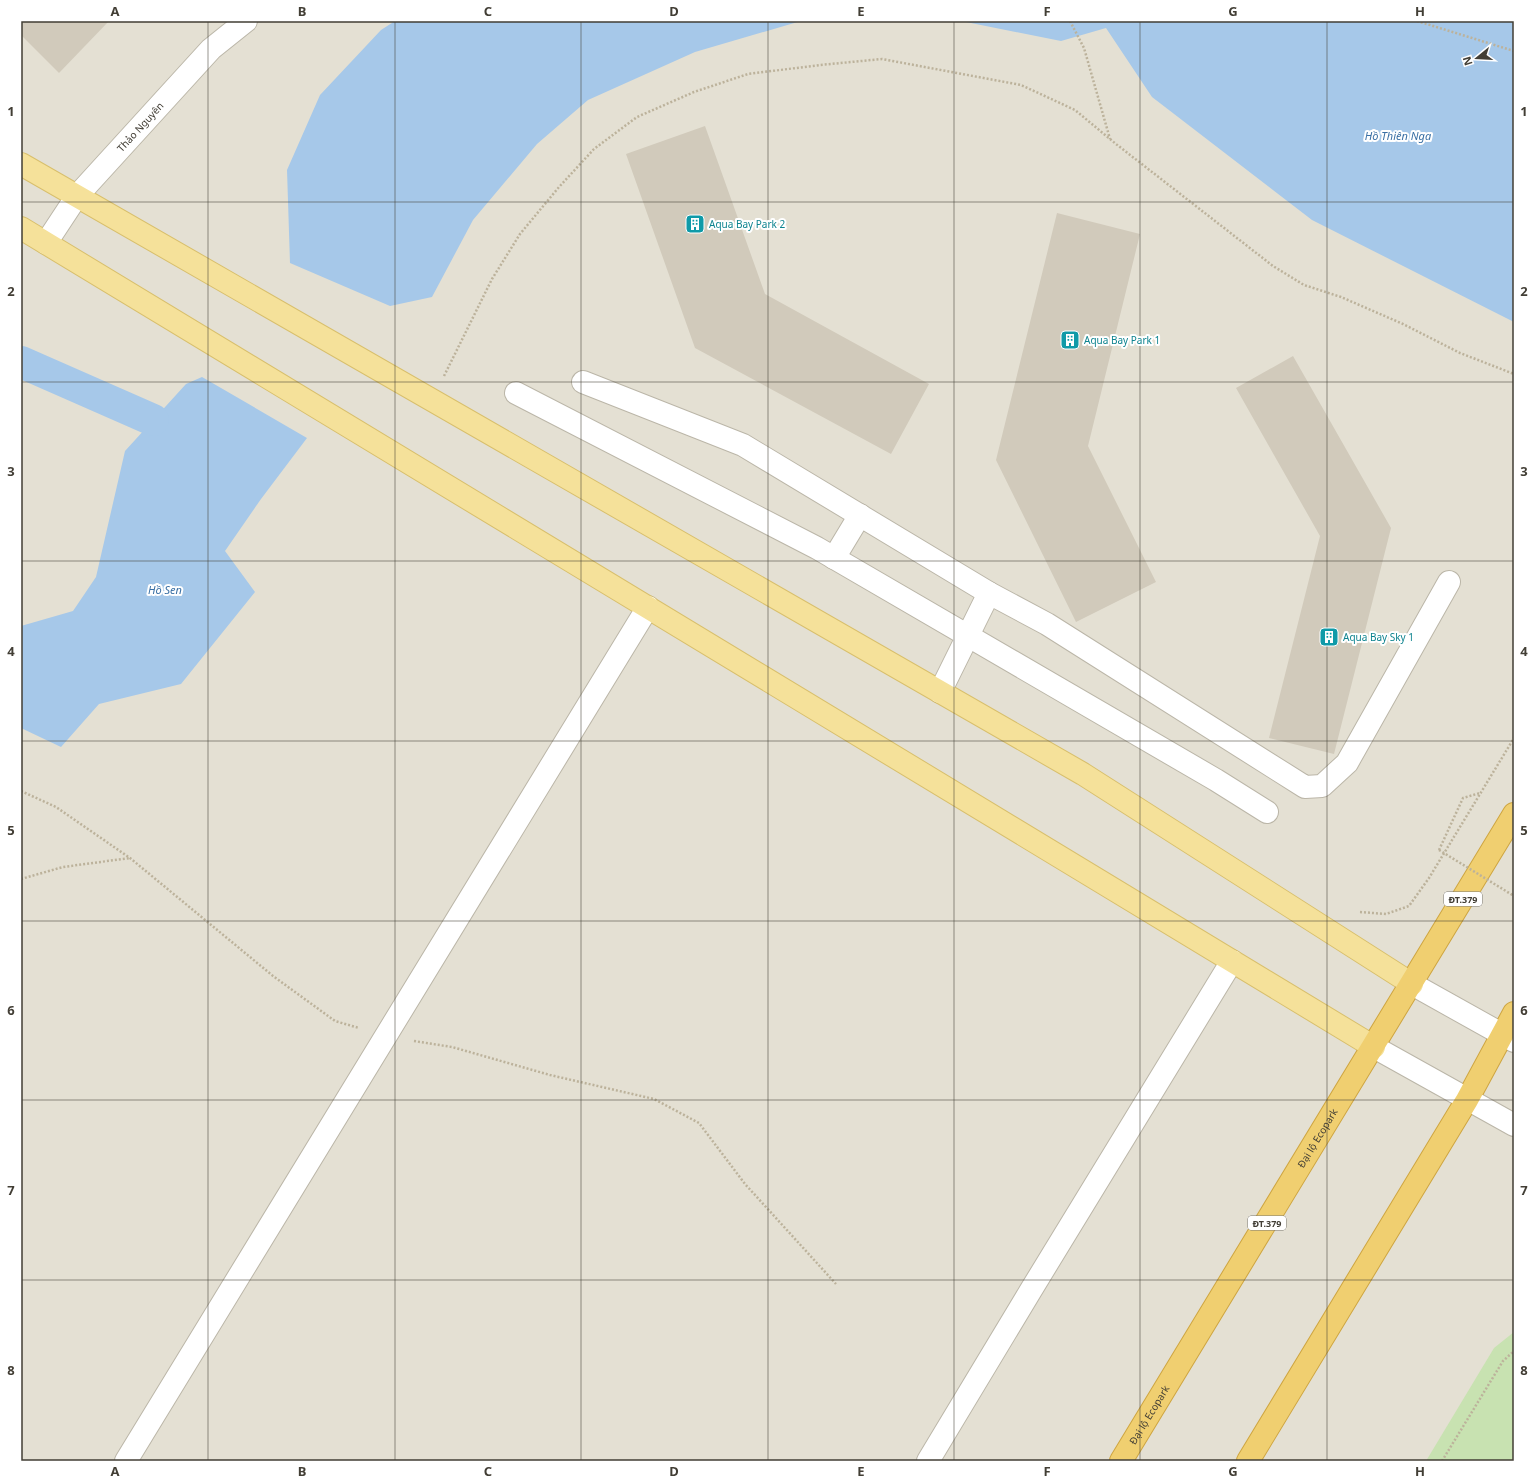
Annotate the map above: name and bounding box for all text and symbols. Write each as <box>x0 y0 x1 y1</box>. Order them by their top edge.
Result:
text: A <box>111 2 120 20</box>
text: B <box>298 2 306 20</box>
text: C <box>484 2 492 20</box>
text: D <box>669 2 679 20</box>
text: E <box>857 2 865 20</box>
text: F <box>1043 2 1051 20</box>
text: G <box>1228 2 1238 20</box>
text: H <box>1415 2 1425 20</box>
north arrow <box>1457 38 1497 78</box>
text: N <box>1458 55 1476 68</box>
street label: Thảo Nguyên <box>114 99 166 155</box>
text: 1 <box>7 102 15 120</box>
text: 1 <box>1520 102 1528 120</box>
water label: Hồ Thiên Nga <box>1365 128 1432 143</box>
building icon: Aqua Bay Park 2 <box>684 213 706 235</box>
place label: Aqua Bay Park 2 <box>709 217 785 231</box>
text: 2 <box>7 282 15 300</box>
text: 2 <box>1520 282 1528 300</box>
building icon: Aqua Bay Park 1 <box>1059 329 1081 351</box>
place label: Aqua Bay Park 1 <box>1084 333 1160 347</box>
text: 3 <box>7 462 15 480</box>
text: 3 <box>1520 462 1528 480</box>
water label: Hồ Sen <box>148 582 182 597</box>
building icon: Aqua Bay Sky 1 <box>1318 626 1340 648</box>
place label: Aqua Bay Sky 1 <box>1343 630 1414 644</box>
text: 4 <box>7 642 15 660</box>
text: 4 <box>1520 642 1528 660</box>
text: 5 <box>7 821 15 839</box>
text: 5 <box>1520 821 1528 839</box>
road number: ĐT.379 <box>1444 892 1482 906</box>
text: 6 <box>7 1001 15 1019</box>
text: 6 <box>1520 1001 1528 1019</box>
street label: Đại lộ Ecopark <box>1294 1105 1341 1170</box>
text: 7 <box>7 1181 15 1199</box>
text: 7 <box>1520 1181 1528 1199</box>
road number: ĐT.379 <box>1248 1216 1286 1230</box>
text: 8 <box>7 1361 15 1379</box>
text: 8 <box>1520 1361 1528 1379</box>
street label: Đại lộ Ecopark <box>1126 1382 1173 1447</box>
text: A <box>111 1462 120 1480</box>
text: B <box>298 1462 306 1480</box>
text: C <box>484 1462 492 1480</box>
text: D <box>669 1462 679 1480</box>
text: E <box>857 1462 865 1480</box>
text: F <box>1043 1462 1051 1480</box>
text: G <box>1228 1462 1238 1480</box>
text: H <box>1415 1462 1425 1480</box>

